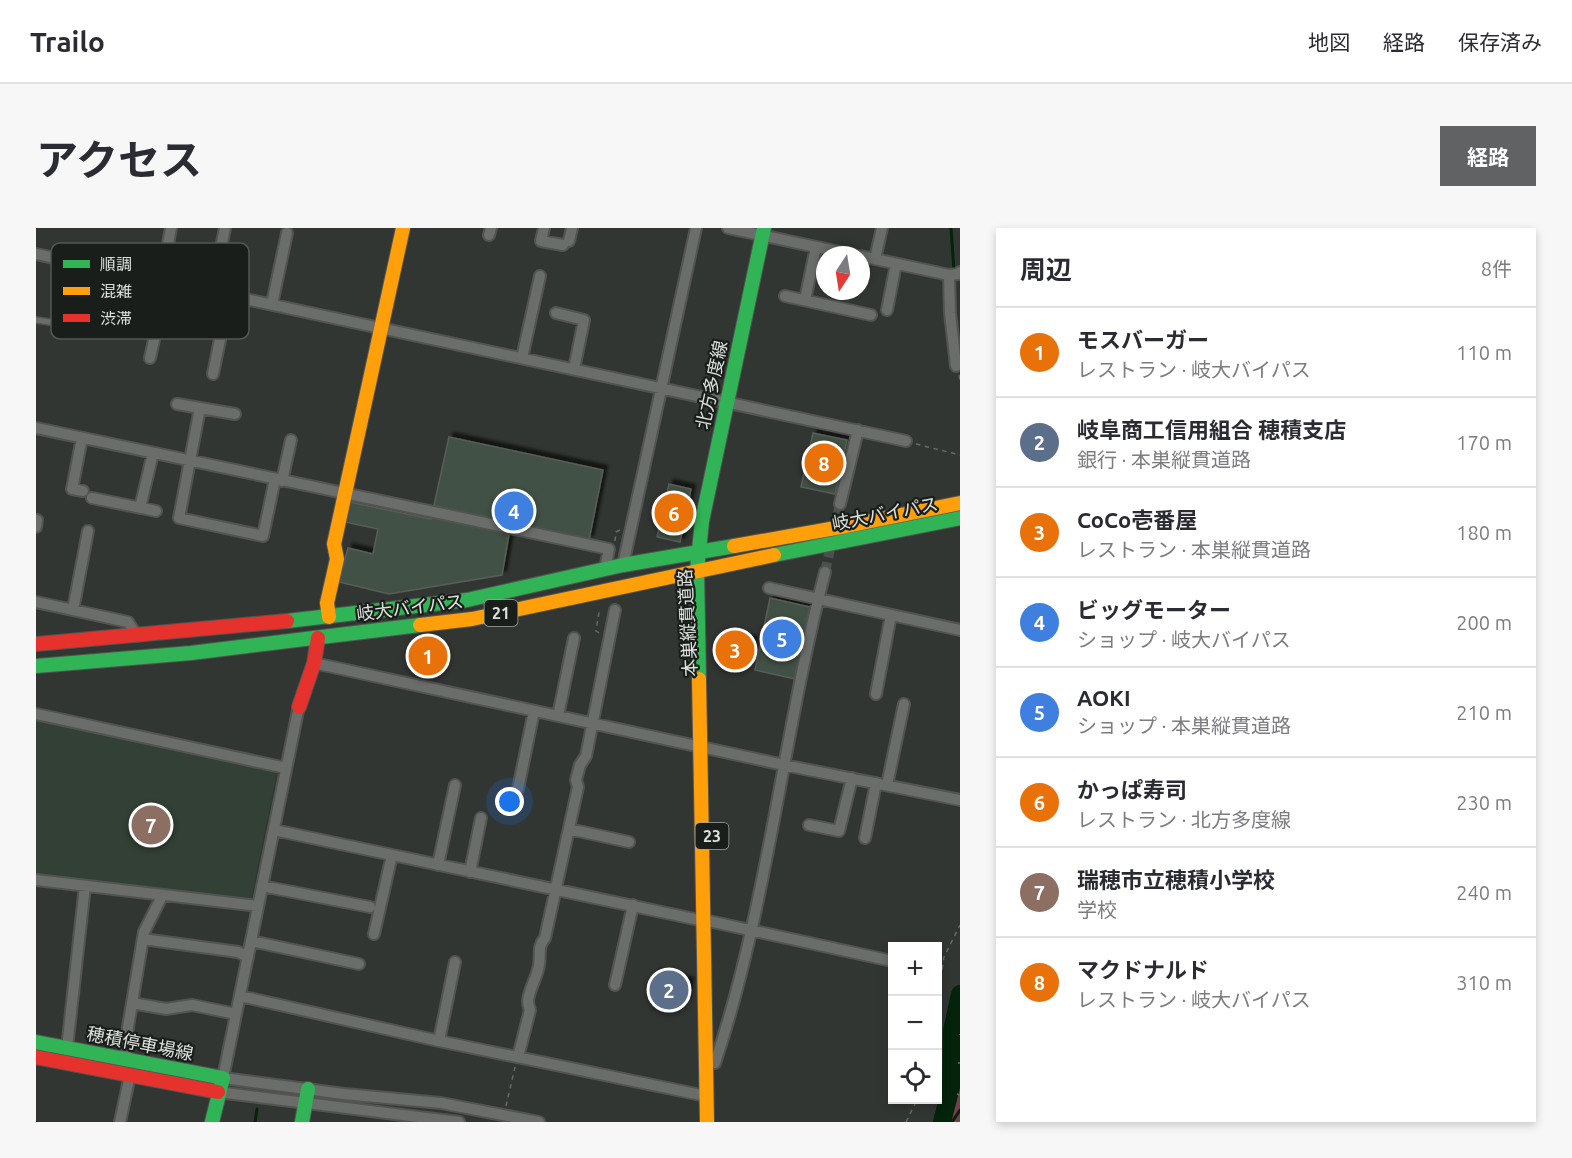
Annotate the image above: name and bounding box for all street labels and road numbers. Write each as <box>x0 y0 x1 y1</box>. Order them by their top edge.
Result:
street label: 北方多度線 <box>692 339 730 431</box>
street label: 岐大バイパス <box>830 493 940 533</box>
street label: 本巣縦貫道路 <box>674 569 700 678</box>
street label: 岐大バイパス <box>355 591 465 623</box>
road number: 21 <box>484 600 518 626</box>
road number: 23 <box>696 823 728 849</box>
street label: 穂積停車場線 <box>85 1023 195 1063</box>

